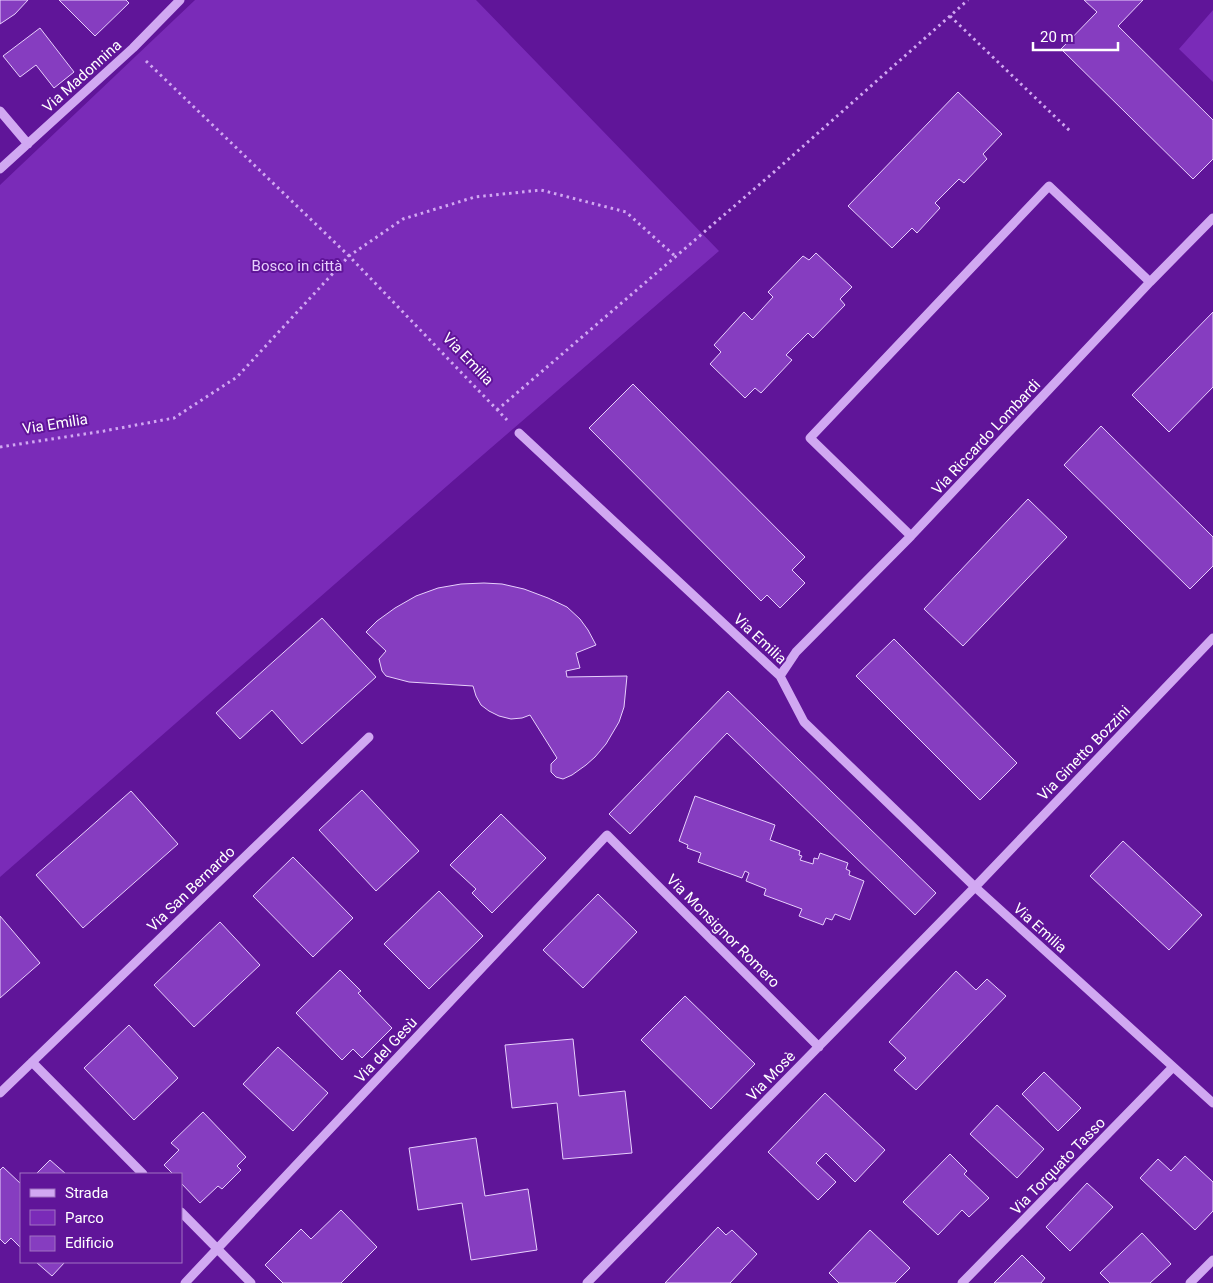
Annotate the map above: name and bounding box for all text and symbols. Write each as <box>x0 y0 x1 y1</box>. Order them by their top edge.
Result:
scale bar <box>1033 20 1118 52</box>
text: 20 m <box>1040 28 1074 46</box>
street label: Via Madonnina <box>39 36 125 116</box>
park label: Bosco in città <box>252 257 342 275</box>
street label: Via Emilia <box>439 329 497 389</box>
street label: Via Riccardo Lombardi <box>928 376 1044 498</box>
street label: Via Emilia <box>21 410 89 438</box>
street label: Via Emilia <box>730 610 790 668</box>
street label: Via Ginetto Bozzini <box>1034 702 1134 804</box>
street label: Via San Bernardo <box>143 843 239 935</box>
street label: Via Monsignor Romero <box>663 871 783 991</box>
street label: Via Emilia <box>1010 899 1070 957</box>
street label: Via del Gesù <box>351 1013 421 1087</box>
street label: Via Mosè <box>743 1047 799 1105</box>
street label: Via Torquato Tasso <box>1007 1114 1109 1218</box>
legend <box>20 1173 182 1263</box>
text: Strada <box>65 1184 108 1202</box>
text: Parco <box>65 1209 104 1227</box>
text: Edificio <box>65 1234 114 1252</box>

